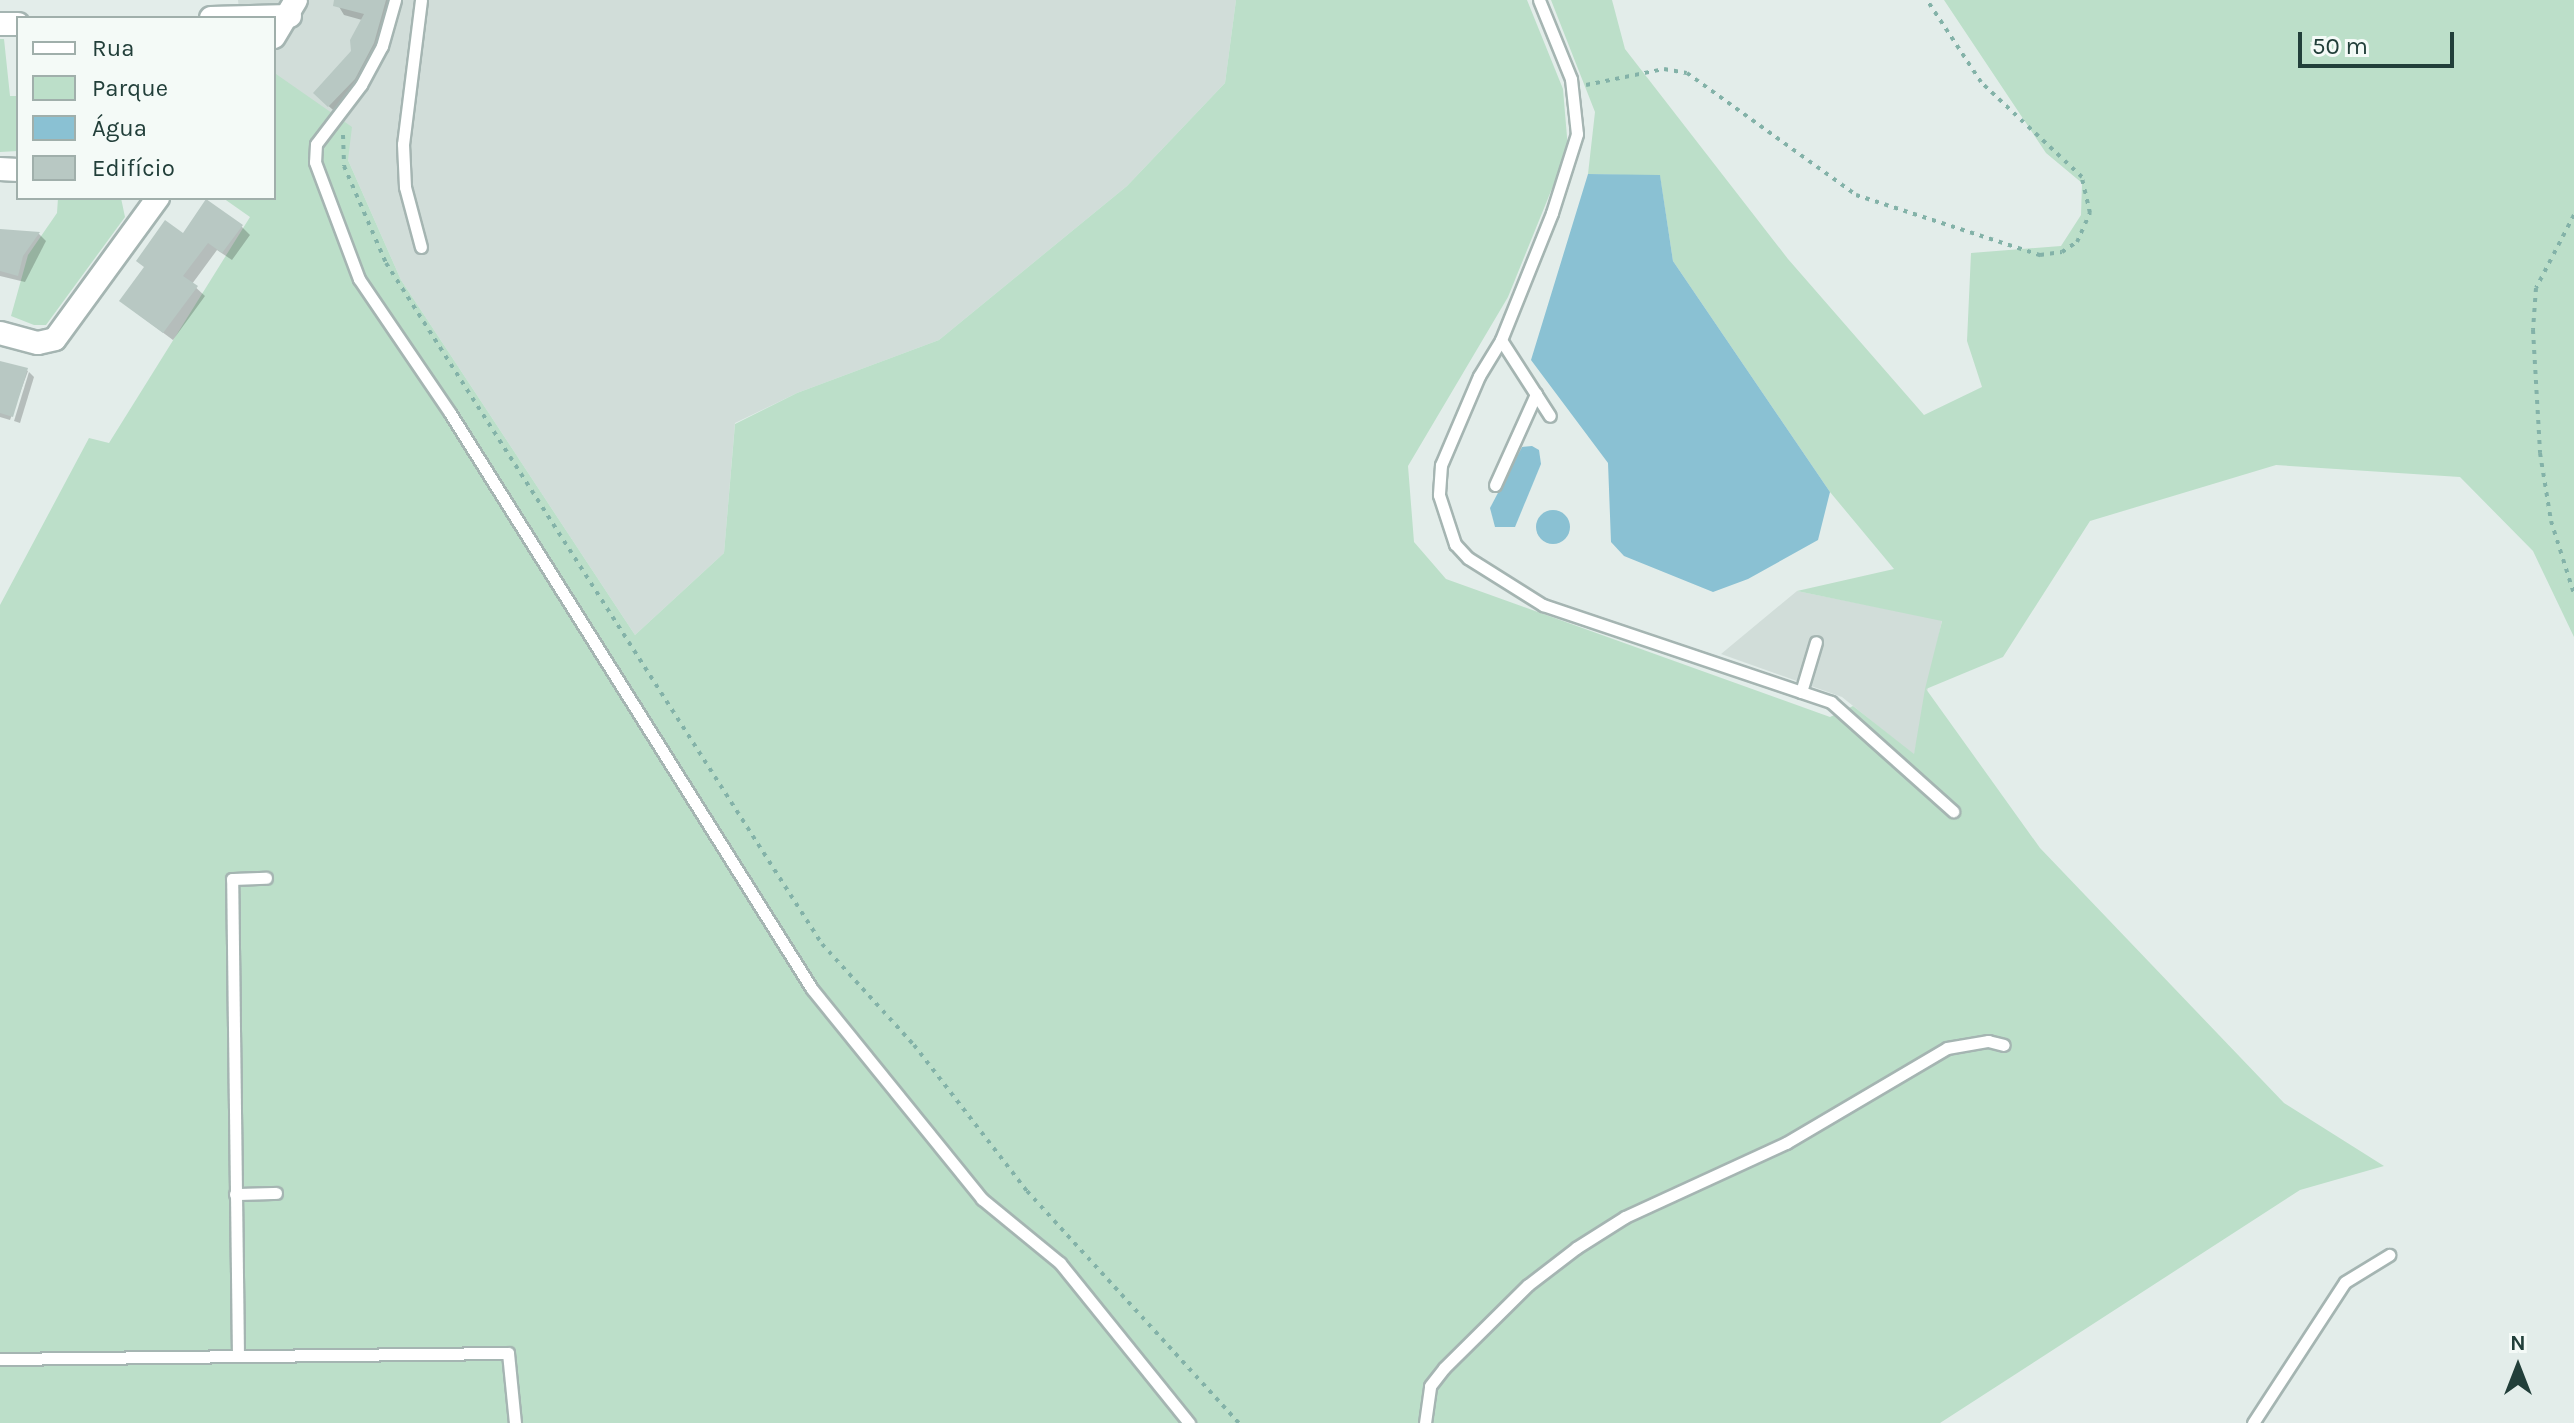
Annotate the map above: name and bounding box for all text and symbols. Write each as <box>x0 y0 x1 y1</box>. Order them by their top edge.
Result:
legend <box>16 16 276 200</box>
scale bar <box>2302 16 2458 66</box>
text: 50 m <box>2312 32 2368 60</box>
text: Rua <box>92 34 134 62</box>
text: Parque <box>92 74 168 102</box>
text: Água <box>92 114 147 142</box>
text: Edifício <box>92 154 175 182</box>
north arrow <box>2478 1327 2558 1407</box>
text: N <box>2510 1330 2526 1356</box>

